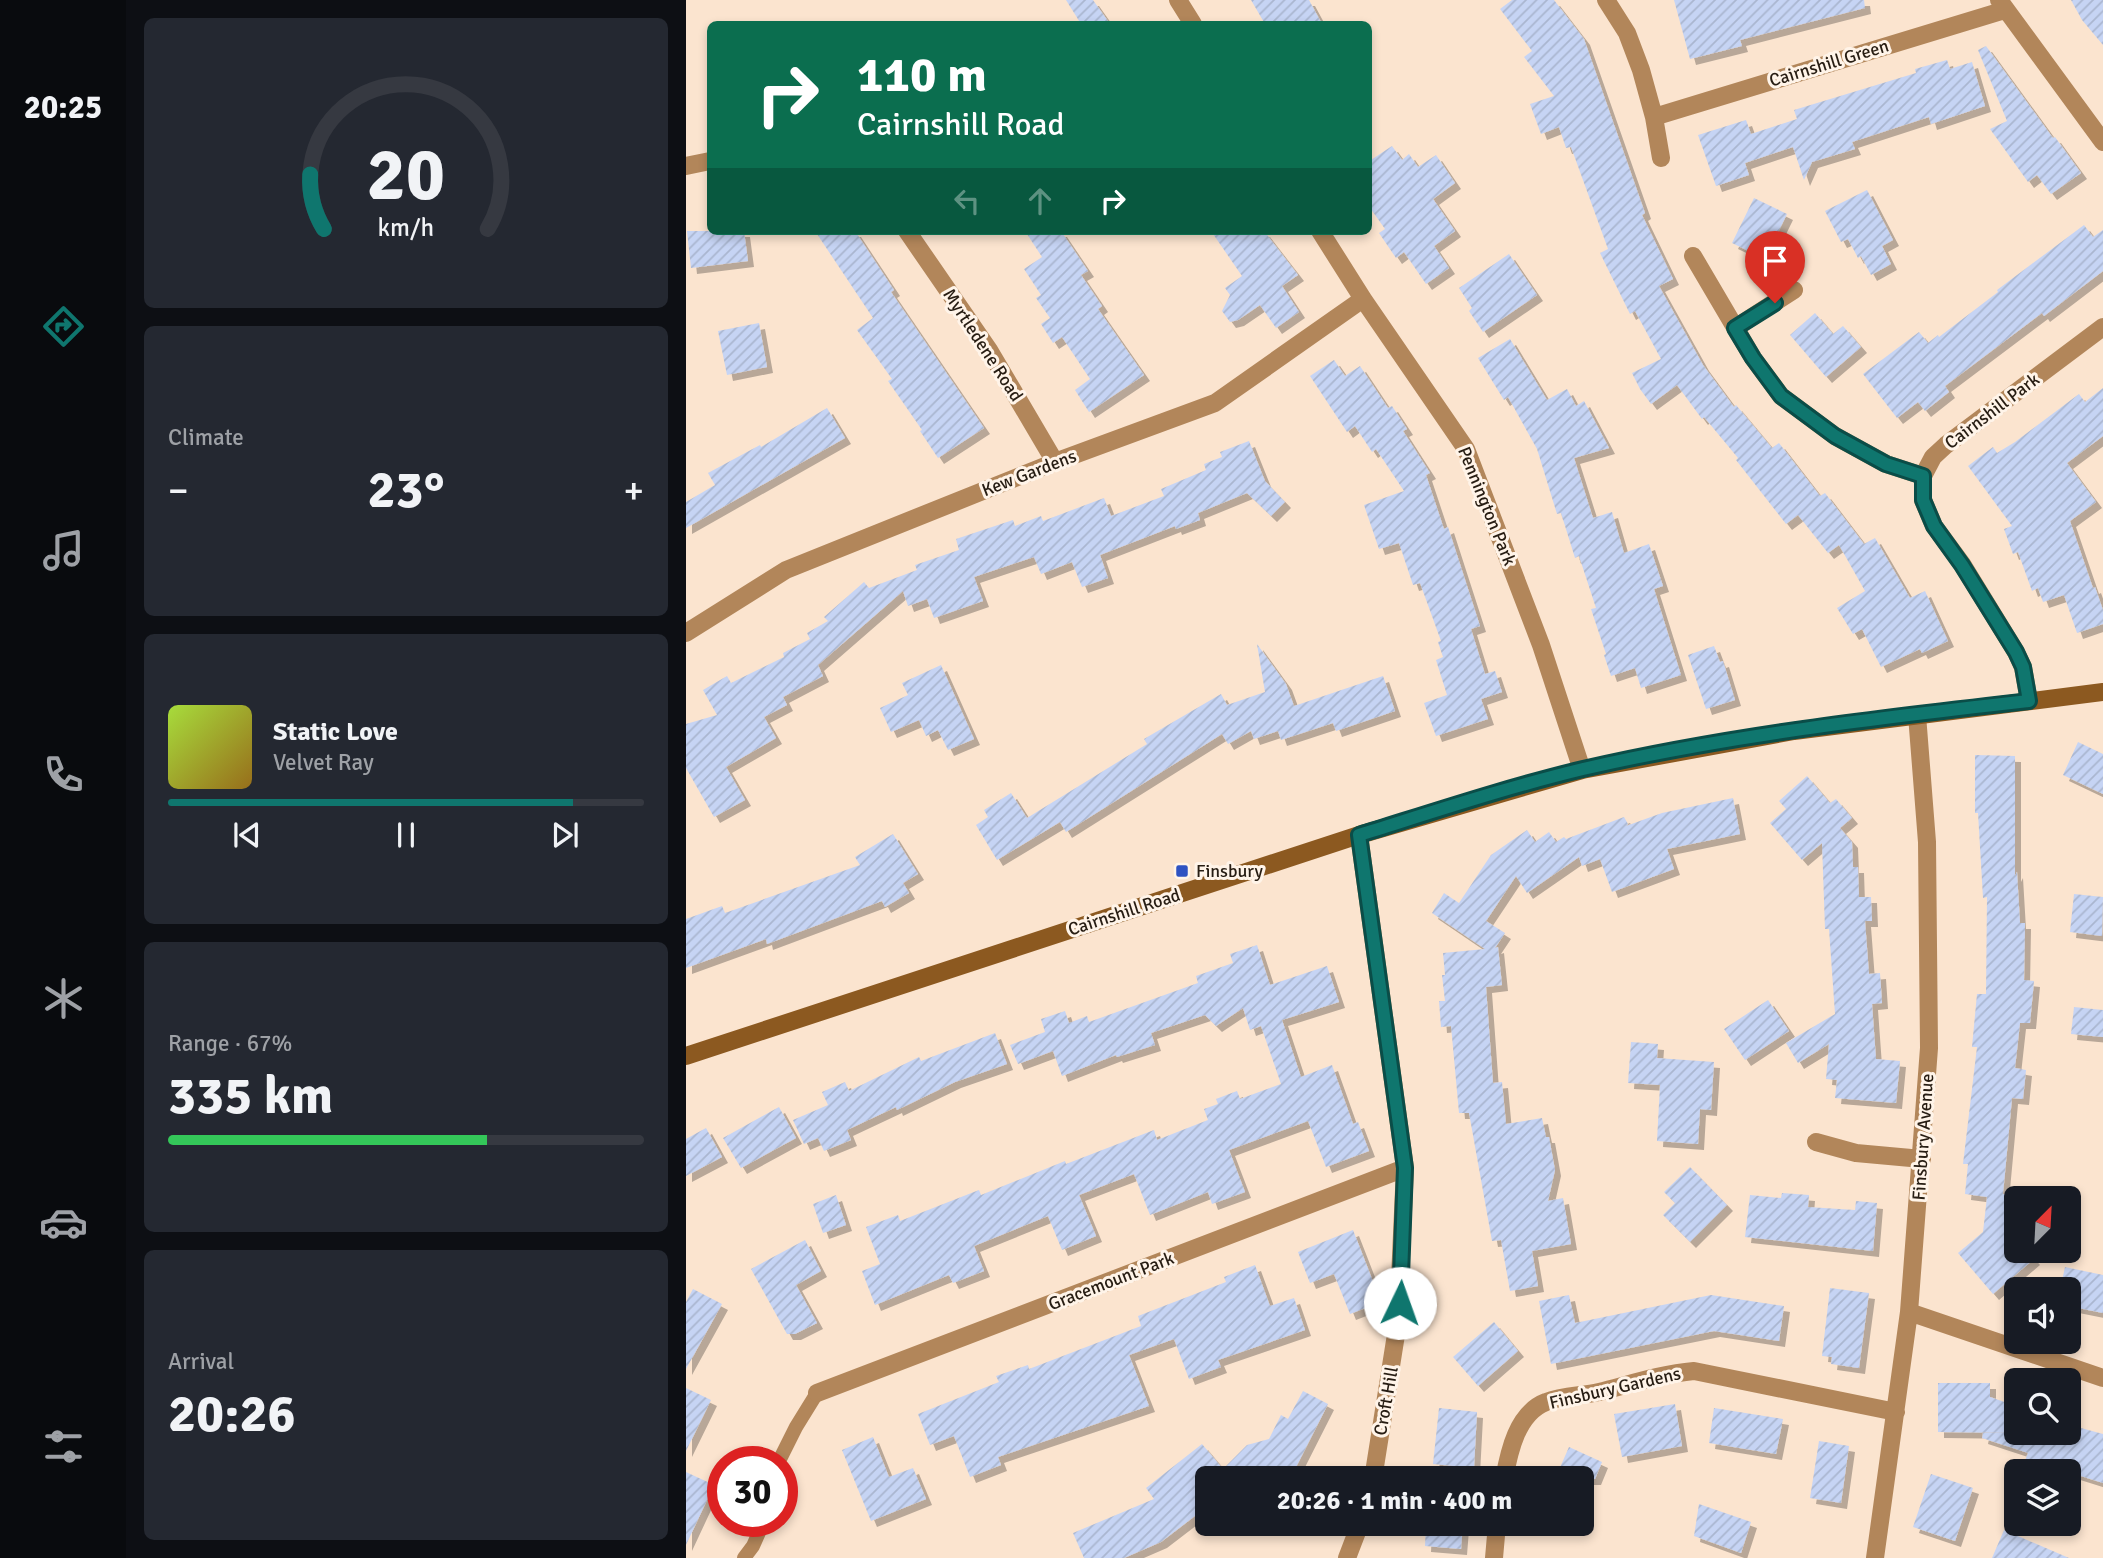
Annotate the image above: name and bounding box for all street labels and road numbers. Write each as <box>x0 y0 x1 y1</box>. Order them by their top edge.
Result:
street label: Cairnshill Green <box>1767 34 1891 92</box>
street label: Myrtledene Road <box>938 284 1028 406</box>
street label: Cairnshill Park <box>1940 368 2044 454</box>
street label: Pennington Park <box>1453 443 1521 569</box>
street label: Kew Gardens <box>979 445 1080 501</box>
street label: Cairnshill Road <box>1065 884 1183 940</box>
street label: Finsbury Avenue <box>1908 1073 1938 1201</box>
street label: Gracemount Park <box>1045 1247 1177 1315</box>
street label: Finsbury Gardens <box>1547 1362 1683 1414</box>
street label: Croft Hill <box>1369 1365 1403 1437</box>

